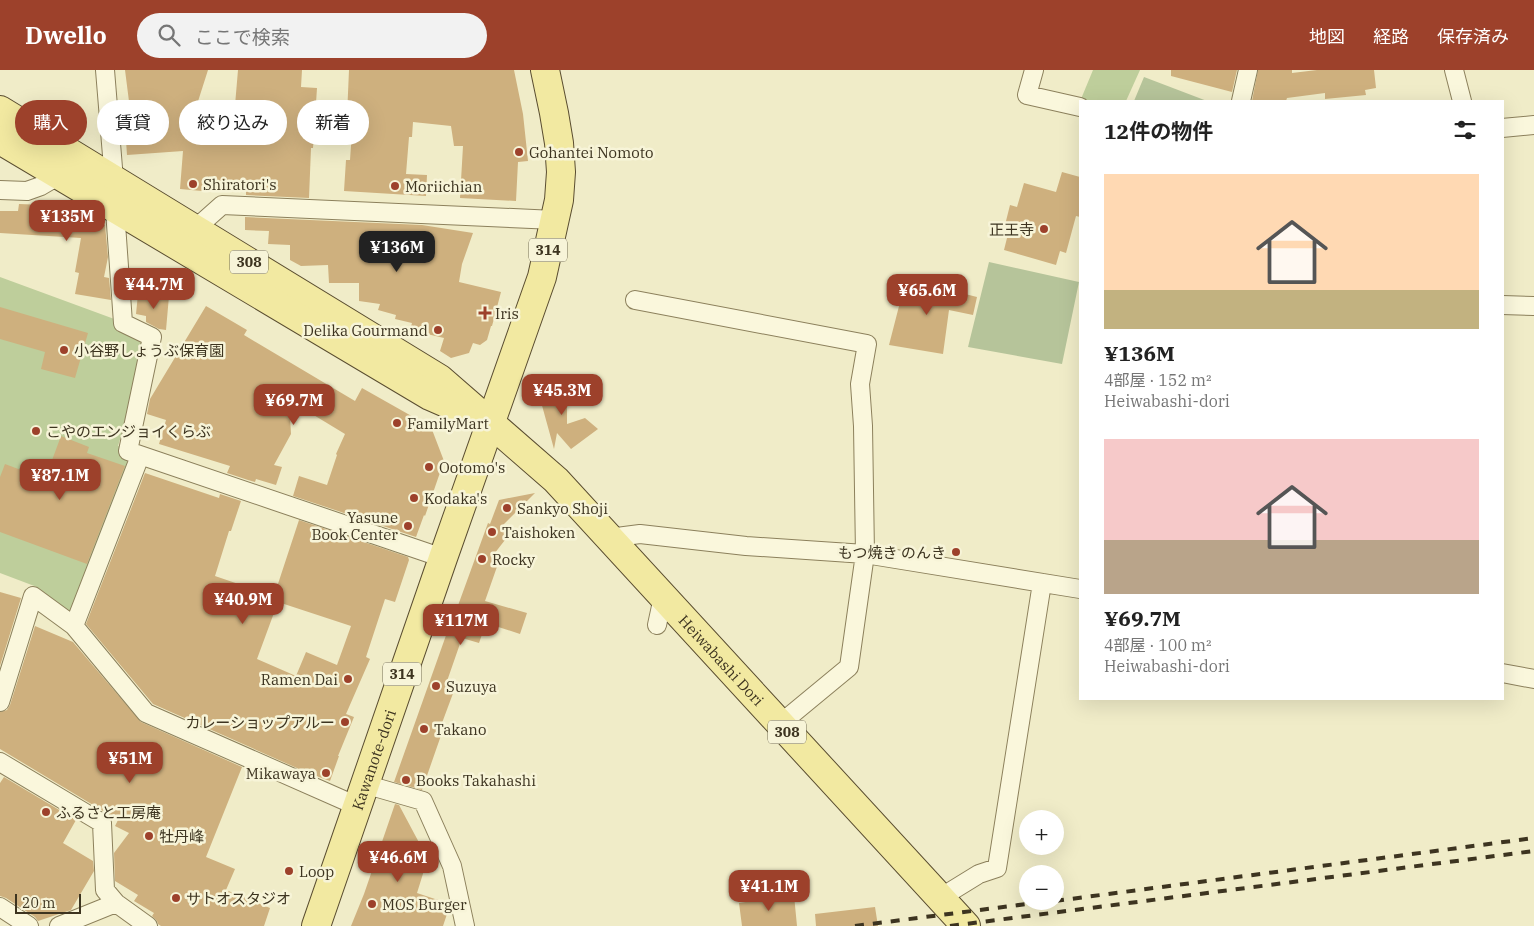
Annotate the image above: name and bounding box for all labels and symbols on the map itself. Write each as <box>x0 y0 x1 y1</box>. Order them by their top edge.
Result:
place label: Gohantei Nomoto <box>529 143 654 162</box>
marker: Gohantei Nomoto <box>513 146 525 158</box>
place label: Shiratori's <box>203 175 277 194</box>
place label: Moriichian <box>405 177 483 196</box>
marker: Shiratori's <box>187 178 199 190</box>
marker: Moriichian <box>389 180 401 192</box>
pin: ¥135M <box>32 200 102 242</box>
place label: 正王寺 <box>989 220 1034 239</box>
marker: 正王寺 <box>1038 223 1050 235</box>
pin: ¥136M <box>362 230 432 273</box>
road number: 314 <box>529 238 567 262</box>
road number: 308 <box>230 250 268 273</box>
pin: ¥44.7M <box>113 268 195 310</box>
pin: ¥65.6M <box>886 274 968 316</box>
place label: Iris <box>495 304 519 323</box>
marker: Iris <box>479 307 491 319</box>
place label: Delika Gourmand <box>303 321 428 340</box>
marker: Delika Gourmand <box>432 324 444 336</box>
place label: 小谷野しょうぶ保育園 <box>74 341 224 360</box>
marker: 小谷野しょうぶ保育園 <box>58 344 70 356</box>
pin: ¥45.3M <box>521 374 603 416</box>
pin: ¥69.7M <box>253 384 335 426</box>
place label: FamilyMart <box>407 414 489 433</box>
marker: FamilyMart <box>391 417 403 429</box>
place label: こやのエンジョイくらぶ <box>46 422 211 441</box>
marker: こやのエンジョイくらぶ <box>30 425 42 437</box>
pin: ¥87.1M <box>19 458 101 501</box>
place label: Ootomo's <box>439 458 505 477</box>
marker: Ootomo's <box>423 461 435 473</box>
place label: Kodaka's <box>424 489 487 508</box>
marker: Kodaka's <box>408 492 420 504</box>
place label: Sankyo Shoji <box>517 499 608 518</box>
marker: Sankyo Shoji <box>501 502 513 514</box>
place label: Yasune Book Center <box>311 508 398 544</box>
marker: Yasune Book Center <box>402 520 414 532</box>
place label: Taishoken <box>502 523 576 542</box>
marker: Taishoken <box>486 526 498 538</box>
place label: もつ焼き のんき <box>838 543 946 562</box>
marker: もつ焼き のんき <box>950 546 962 558</box>
place label: Rocky <box>492 550 535 569</box>
marker: Rocky <box>476 553 488 565</box>
pin: ¥40.9M <box>202 582 284 625</box>
pin: ¥117M <box>426 604 496 646</box>
street label: Heiwabashi Dori <box>675 611 768 710</box>
road number: 314 <box>383 662 421 686</box>
place label: Ramen Dai <box>261 670 338 689</box>
marker: Ramen Dai <box>342 673 354 685</box>
place label: Suzuya <box>446 677 497 696</box>
marker: Suzuya <box>430 680 442 692</box>
street label: Kawanote-dori <box>347 707 400 812</box>
place label: カレーショップアルー <box>185 713 335 732</box>
marker: カレーショップアルー <box>339 716 351 728</box>
place label: Takano <box>434 720 486 739</box>
road number: 308 <box>768 720 806 744</box>
marker: Takano <box>418 723 430 735</box>
pin: ¥51M <box>100 742 160 784</box>
place label: Mikawaya <box>246 764 316 783</box>
marker: Mikawaya <box>320 767 332 779</box>
place label: Books Takahashi <box>416 771 536 790</box>
marker: Books Takahashi <box>400 774 412 786</box>
place label: ふるさと工房庵 <box>56 803 161 822</box>
marker: ふるさと工房庵 <box>40 806 52 818</box>
place label: 牡丹峰 <box>159 827 204 846</box>
marker: 牡丹峰 <box>143 830 155 842</box>
pin: ¥46.6M <box>357 840 439 883</box>
place label: Loop <box>299 862 334 881</box>
marker: Loop <box>283 865 295 877</box>
pin: ¥41.1M <box>728 870 810 912</box>
place label: サトオスタジオ <box>186 889 291 908</box>
scale bar <box>15 891 81 914</box>
marker: サトオスタジオ <box>170 892 182 904</box>
place label: MOS Burger <box>382 895 467 914</box>
marker: MOS Burger <box>366 898 378 910</box>

